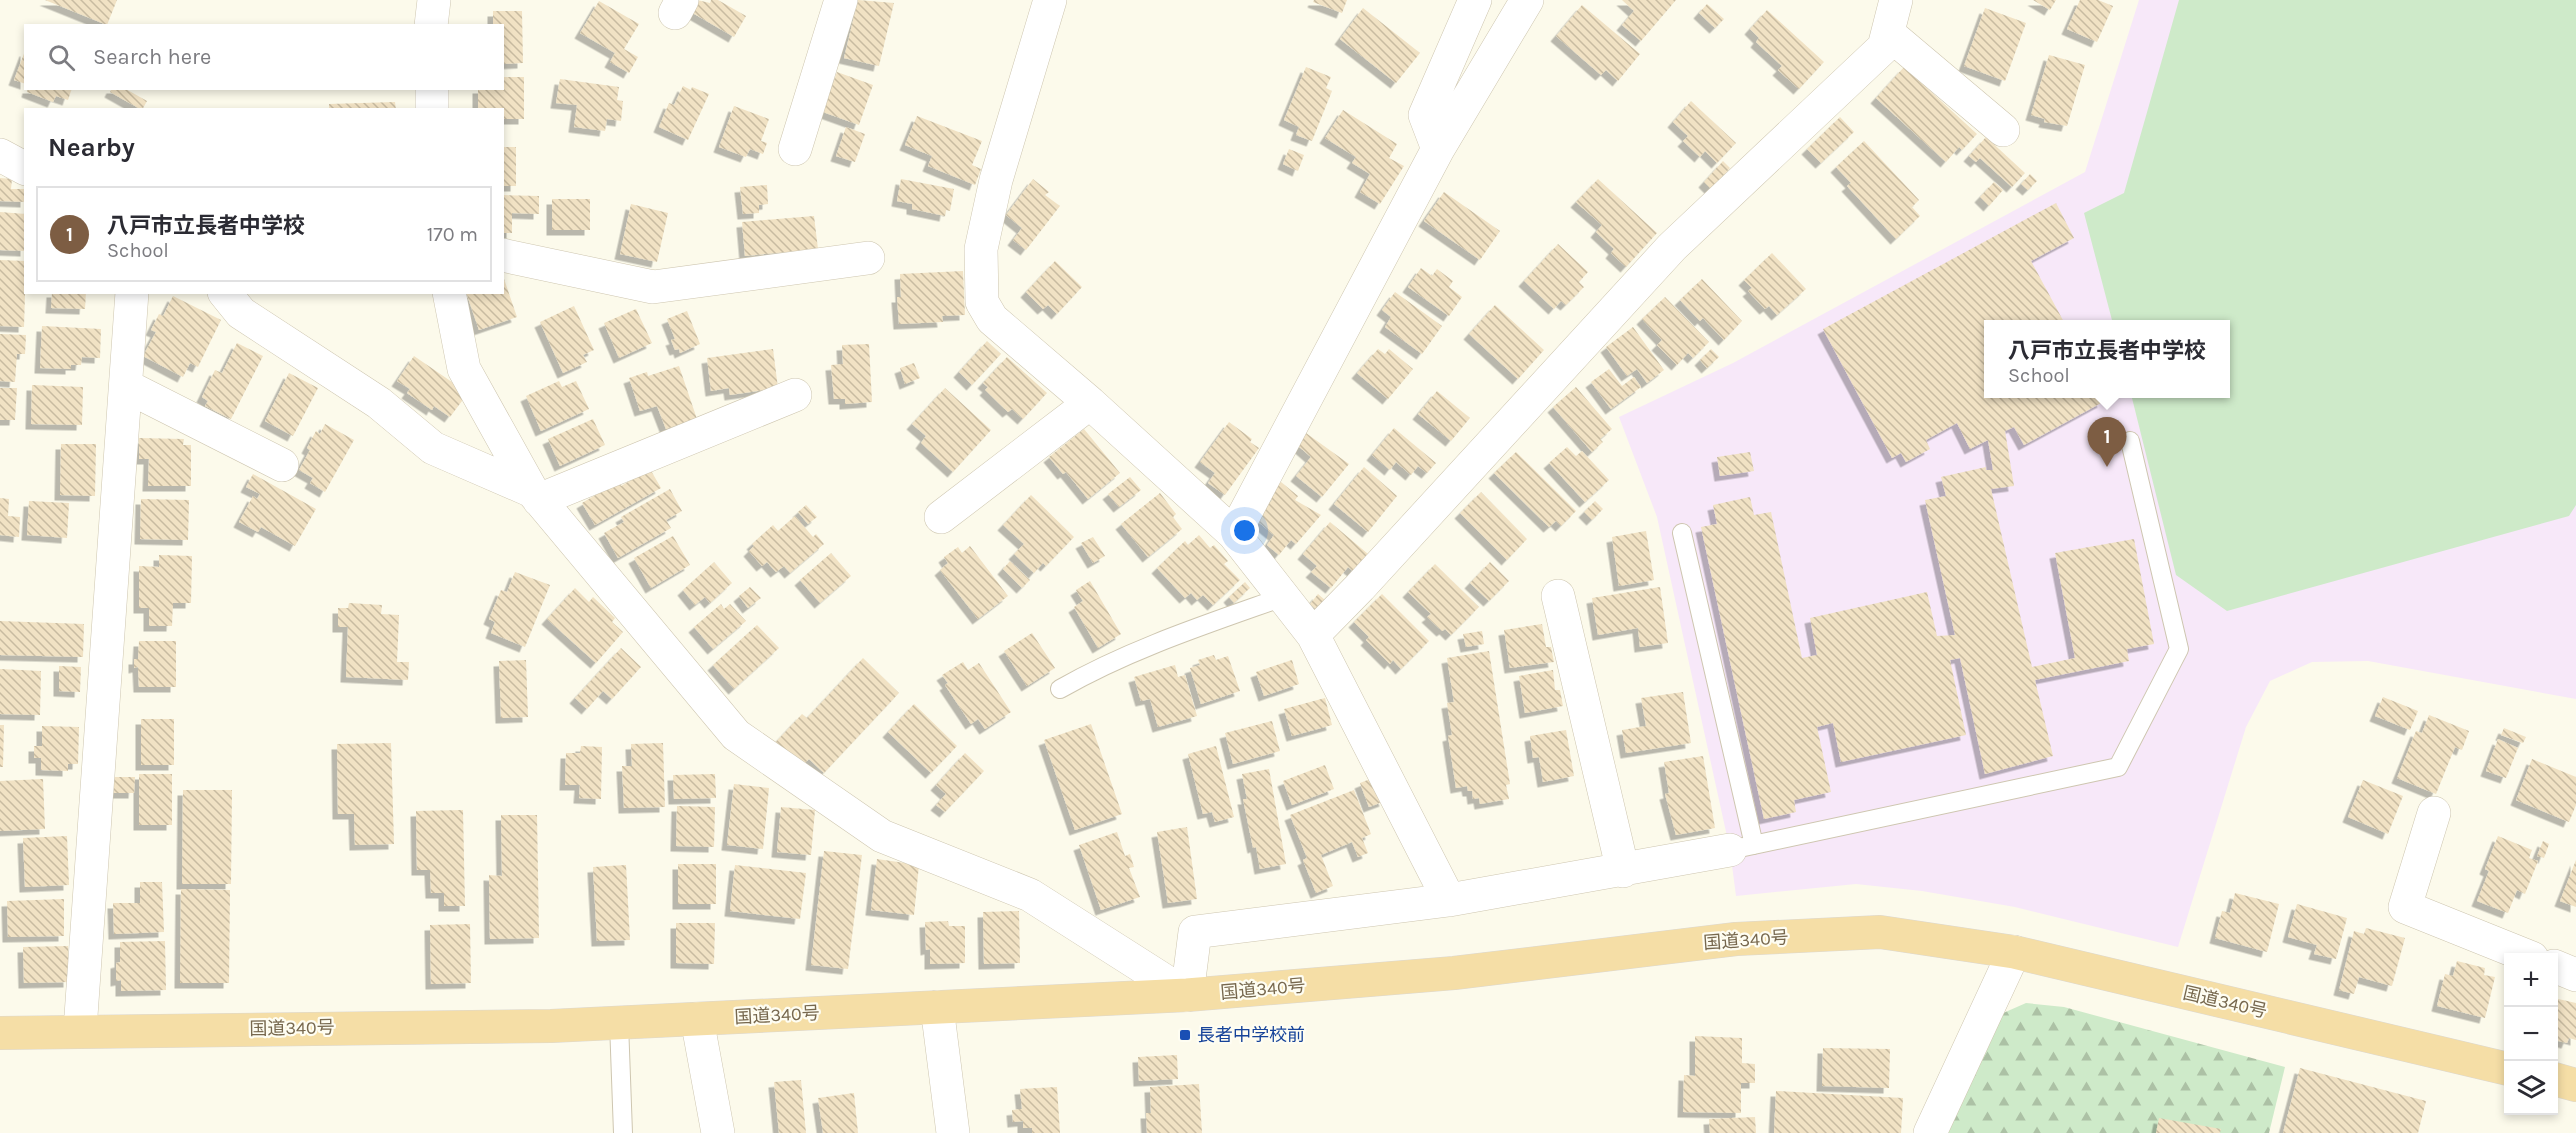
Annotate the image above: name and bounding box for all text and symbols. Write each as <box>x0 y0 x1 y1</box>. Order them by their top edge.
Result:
search box <box>24 24 504 90</box>
icon: search <box>45 41 78 74</box>
text: Search here <box>93 44 211 70</box>
text: Nearby <box>48 132 135 163</box>
text: 八戸市立長者中学校 <box>107 213 305 239</box>
text: 1 <box>66 223 73 246</box>
text: 170 m <box>427 223 478 246</box>
text: School <box>107 239 169 262</box>
popup <box>1984 320 2230 398</box>
text: 八戸市立長者中学校 <box>2008 338 2206 364</box>
text: School <box>2008 364 2070 387</box>
pin: 1 <box>2088 418 2126 467</box>
your location <box>1230 516 1259 545</box>
street label: 国道340号 <box>1703 926 1789 954</box>
map controls <box>2504 953 2558 1115</box>
button: + <box>2504 953 2558 1007</box>
street label: 国道340号 <box>1220 974 1306 1004</box>
street label: 国道340号 <box>2181 982 2269 1022</box>
street label: 国道340号 <box>734 1002 820 1028</box>
button: − <box>2504 1007 2558 1061</box>
street label: 国道340号 <box>249 1016 335 1040</box>
place label: 長者中学校前 <box>1197 1024 1305 1046</box>
marker: 長者中学校前 <box>1178 1028 1192 1042</box>
button: layers <box>2504 1061 2558 1115</box>

